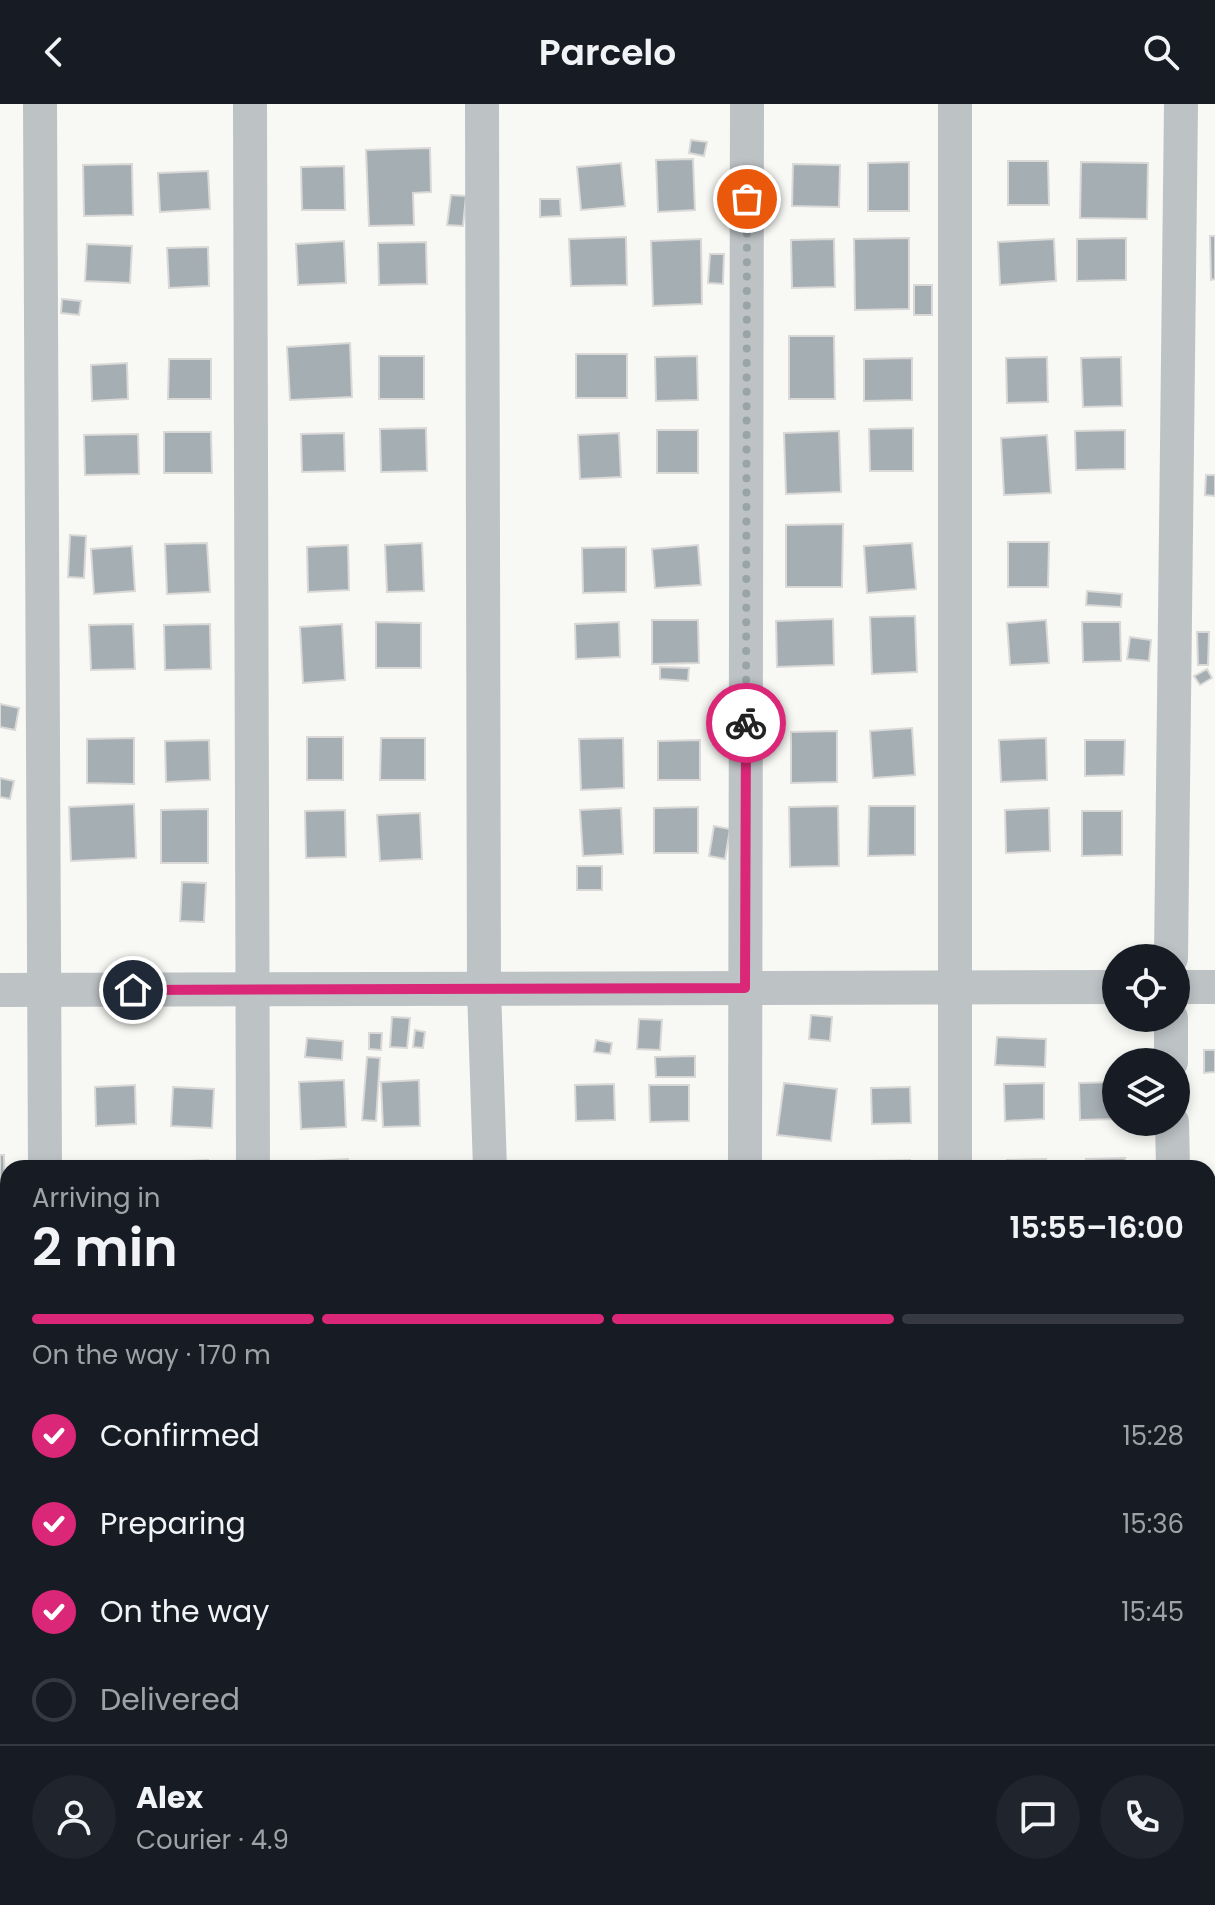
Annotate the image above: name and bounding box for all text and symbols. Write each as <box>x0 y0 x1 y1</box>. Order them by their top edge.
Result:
text: Parcelo <box>539 27 676 78</box>
icon: back <box>32 30 76 74</box>
icon: search <box>1139 30 1183 74</box>
pin <box>713 165 781 233</box>
icon: bag <box>725 177 769 221</box>
courier <box>706 683 786 763</box>
icon: bike <box>724 701 768 745</box>
map controls <box>1102 944 1190 1136</box>
button: locate <box>1102 944 1190 1032</box>
pin <box>99 956 167 1024</box>
icon: home <box>111 968 155 1012</box>
button: layers <box>1102 1048 1190 1136</box>
text: Arriving in <box>32 1180 161 1216</box>
text: 15:55–16:00 <box>1010 1206 1184 1249</box>
text: 2 min <box>32 1211 178 1284</box>
text: On the way · 170 m <box>32 1337 271 1373</box>
icon: check <box>32 1414 76 1458</box>
text: Confirmed <box>100 1414 260 1457</box>
text: 15:28 <box>1122 1418 1184 1454</box>
icon: check <box>32 1502 76 1546</box>
text: Preparing <box>100 1502 246 1545</box>
text: 15:36 <box>1122 1506 1184 1542</box>
icon: check <box>32 1590 76 1634</box>
text: On the way <box>100 1590 269 1633</box>
text: 15:45 <box>1121 1594 1184 1630</box>
text: Delivered <box>100 1678 240 1721</box>
button: person <box>32 1775 116 1859</box>
button: chat <box>996 1775 1080 1859</box>
button: phone <box>1100 1775 1184 1859</box>
text: Alex <box>136 1776 203 1819</box>
text: Courier · 4.9 <box>136 1822 289 1858</box>

